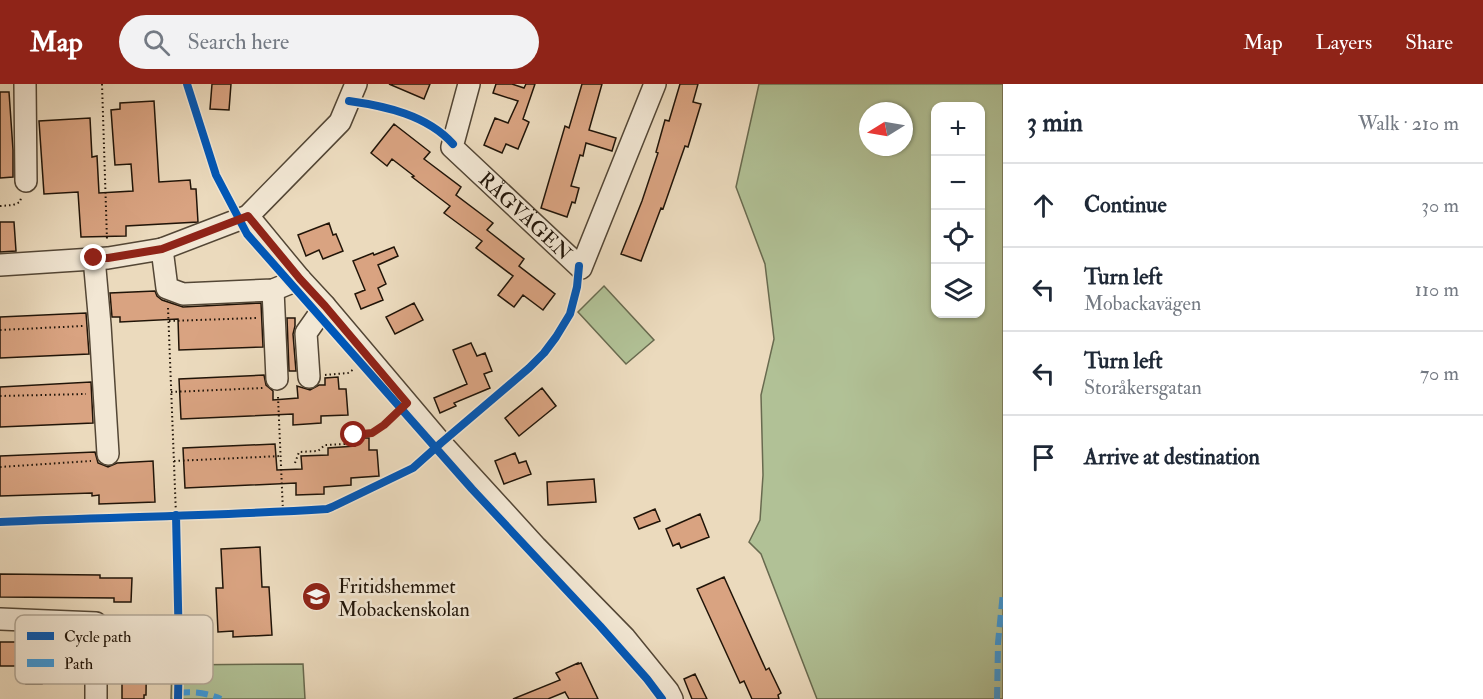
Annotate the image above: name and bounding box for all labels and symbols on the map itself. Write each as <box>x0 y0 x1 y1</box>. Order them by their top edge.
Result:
north arrow <box>859 102 913 156</box>
street label: RÅGVÄGEN <box>474 166 577 266</box>
route end <box>80 244 106 270</box>
route start <box>340 421 366 447</box>
place label: Fritidshemmet Mobackenskolan <box>338 574 470 622</box>
school or university icon: Fritidshemmet Mobackenskolan <box>301 581 333 613</box>
legend <box>15 615 213 684</box>
text: Cycle path <box>64 627 132 648</box>
text: Path <box>64 654 94 674</box>

